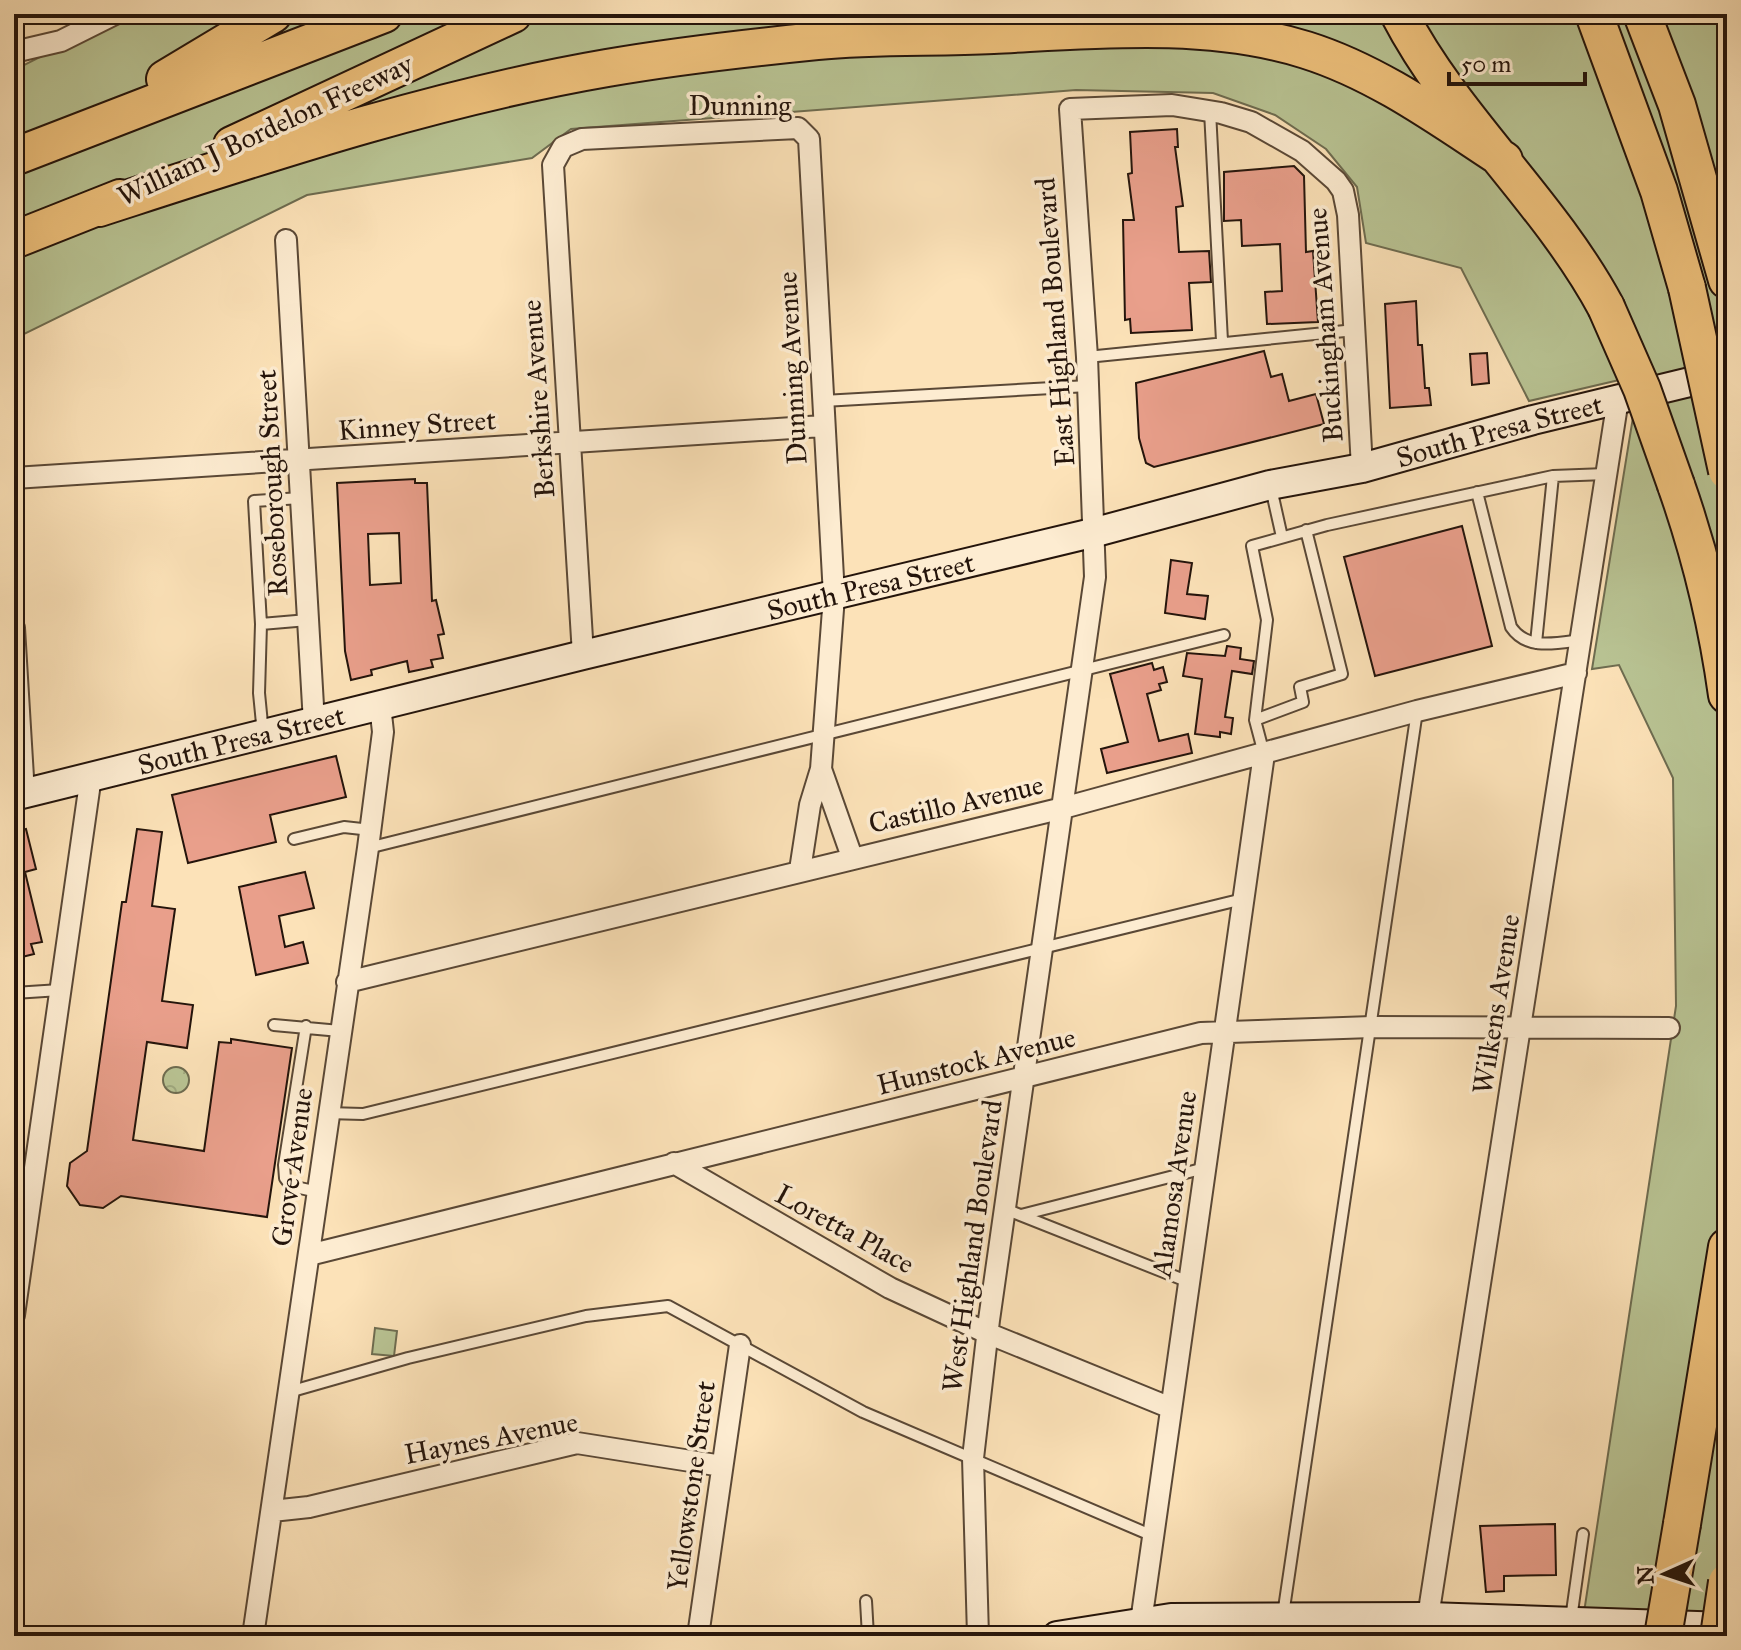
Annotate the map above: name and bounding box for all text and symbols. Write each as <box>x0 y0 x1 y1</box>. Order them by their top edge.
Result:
scale bar <box>1449 36 1585 86</box>
street label: William J Bordelon Freeway <box>112 46 419 214</box>
text: 50 m <box>1461 49 1511 79</box>
street label: Dunning <box>688 88 793 123</box>
street label: East Highland Boulevard <box>1027 176 1083 468</box>
street label: Buckingham Avenue <box>1299 206 1351 444</box>
street label: Dunning Avenue <box>769 271 815 465</box>
street label: Berkshire Avenue <box>514 299 562 499</box>
street label: Roseborough Street <box>249 369 295 597</box>
street label: South Presa Street <box>1392 386 1606 475</box>
street label: Kinney Street <box>337 402 497 448</box>
street label: South Presa Street <box>763 544 978 628</box>
street label: South Presa Street <box>134 697 349 782</box>
street label: Castillo Avenue <box>865 767 1047 841</box>
street label: Wilkens Avenue <box>1464 912 1528 1096</box>
street label: Hunstock Avenue <box>873 1019 1079 1103</box>
street label: Grove Avenue <box>264 1085 320 1249</box>
street label: Alamosa Avenue <box>1143 1088 1204 1281</box>
street label: West Highland Boulevard <box>934 1098 1010 1394</box>
street label: Loretta Place <box>769 1176 921 1282</box>
street label: Yellowstone Street <box>659 1379 723 1593</box>
street label: Haynes Avenue <box>401 1404 581 1472</box>
north arrow <box>1625 1534 1705 1614</box>
text: N <box>1632 1565 1659 1585</box>

